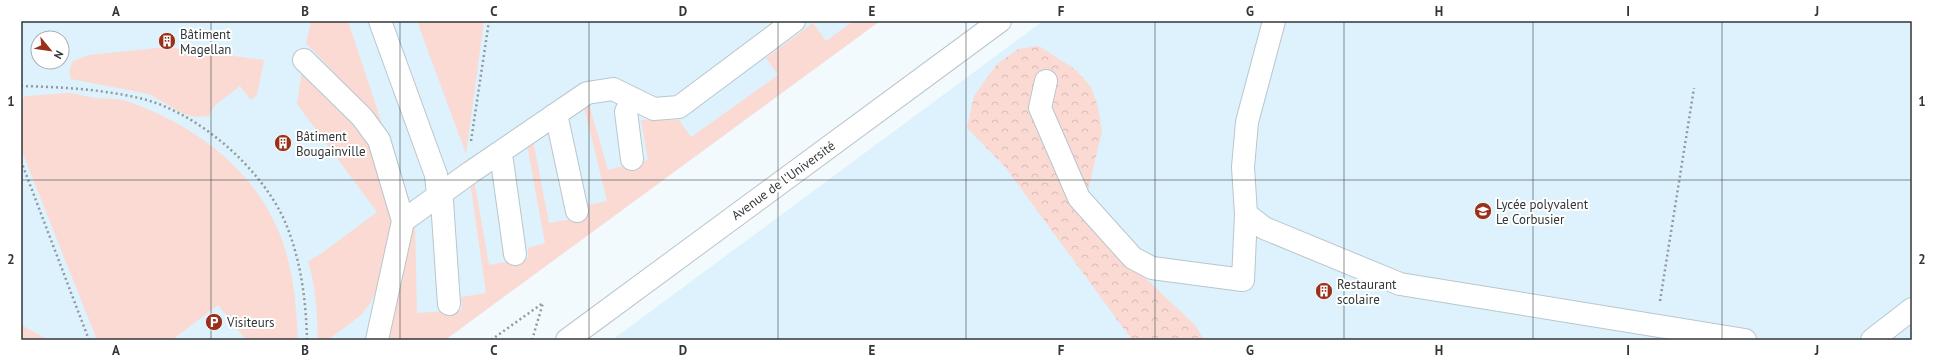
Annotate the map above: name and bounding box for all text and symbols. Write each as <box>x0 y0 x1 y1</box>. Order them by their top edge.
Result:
text: A <box>112 3 120 20</box>
text: B <box>301 3 309 20</box>
text: C <box>490 3 498 20</box>
text: D <box>679 3 687 20</box>
text: E <box>869 3 876 20</box>
text: F <box>1058 3 1065 20</box>
text: G <box>1246 3 1254 20</box>
text: H <box>1435 3 1443 20</box>
text: I <box>1626 3 1630 20</box>
text: J <box>1814 3 1819 20</box>
place label: Bâtiment Magellan <box>180 26 231 58</box>
north arrow <box>30 30 70 70</box>
building icon: Bâtiment Magellan <box>157 31 177 51</box>
text: N <box>51 48 67 61</box>
text: 1 <box>7 93 15 110</box>
text: 1 <box>1918 93 1926 110</box>
place label: Bâtiment Bougainville <box>296 128 366 160</box>
building icon: Bâtiment Bougainville <box>273 133 293 153</box>
street label: Avenue de l'Université <box>728 137 838 224</box>
place label: Lycée polyvalent Le Corbusier <box>1496 196 1589 228</box>
school or university icon: Lycée polyvalent Le Corbusier <box>1473 201 1493 221</box>
text: 2 <box>7 251 15 268</box>
text: 2 <box>1918 251 1926 268</box>
place label: Restaurant scolaire <box>1337 276 1397 308</box>
building icon: Restaurant scolaire <box>1314 281 1334 301</box>
parking icon: Visiteurs <box>204 312 224 332</box>
place label: Visiteurs <box>226 314 275 331</box>
text: A <box>112 342 120 359</box>
text: B <box>301 342 309 359</box>
text: C <box>490 342 498 359</box>
text: D <box>679 342 687 359</box>
text: E <box>869 342 876 359</box>
text: F <box>1058 342 1065 359</box>
text: G <box>1246 342 1254 359</box>
text: H <box>1435 342 1443 359</box>
text: I <box>1626 342 1630 359</box>
text: J <box>1814 342 1819 359</box>

